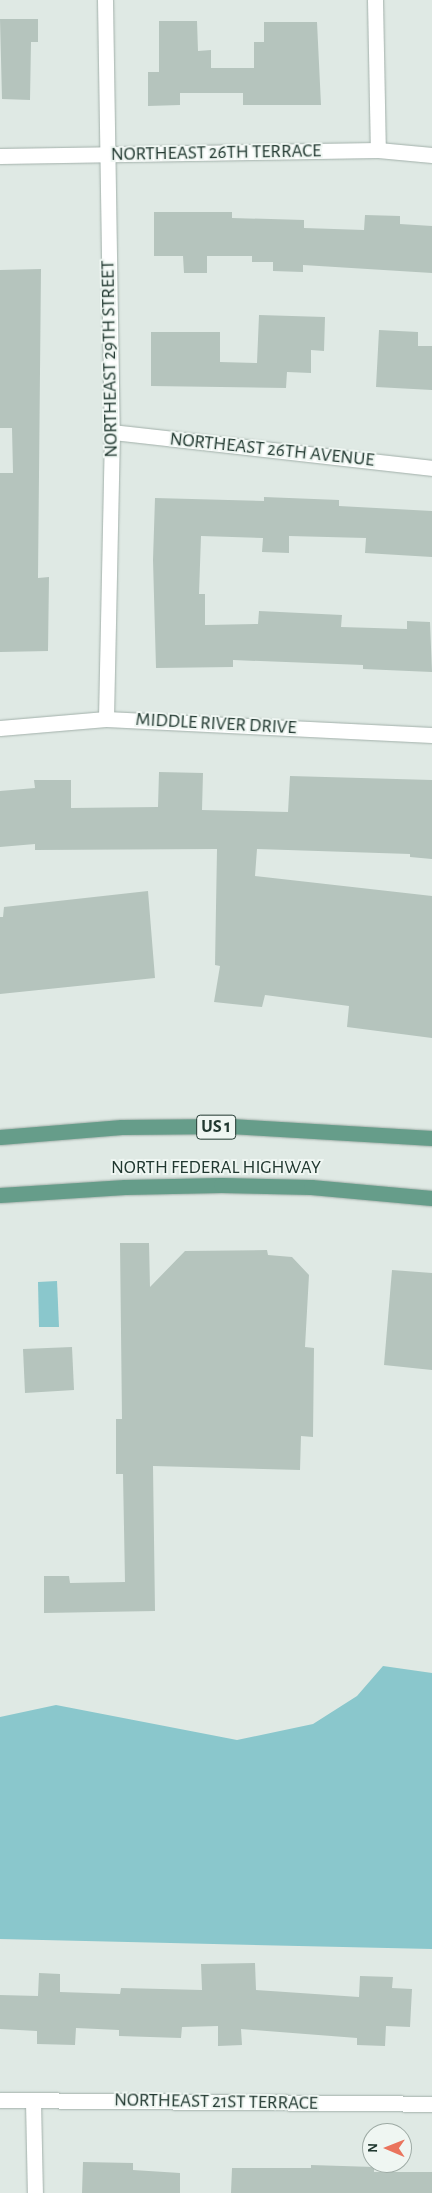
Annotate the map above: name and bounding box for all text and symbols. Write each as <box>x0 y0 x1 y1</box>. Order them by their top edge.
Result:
street label: NORTHEAST 26TH TERRACE <box>111 140 321 166</box>
street label: NORTHEAST 29TH STREET <box>97 260 123 458</box>
street label: NORTHEAST 26TH AVENUE <box>169 428 375 472</box>
street label: MIDDLE RIVER DRIVE <box>135 708 297 740</box>
road number: US 1 <box>196 1112 236 1142</box>
street label: NORTH FEDERAL HIGHWAY <box>111 1157 321 1179</box>
street label: NORTHEAST 21ST TERRACE <box>114 2089 318 2115</box>
north arrow <box>362 2123 412 2173</box>
text: N <box>366 2143 380 2153</box>

